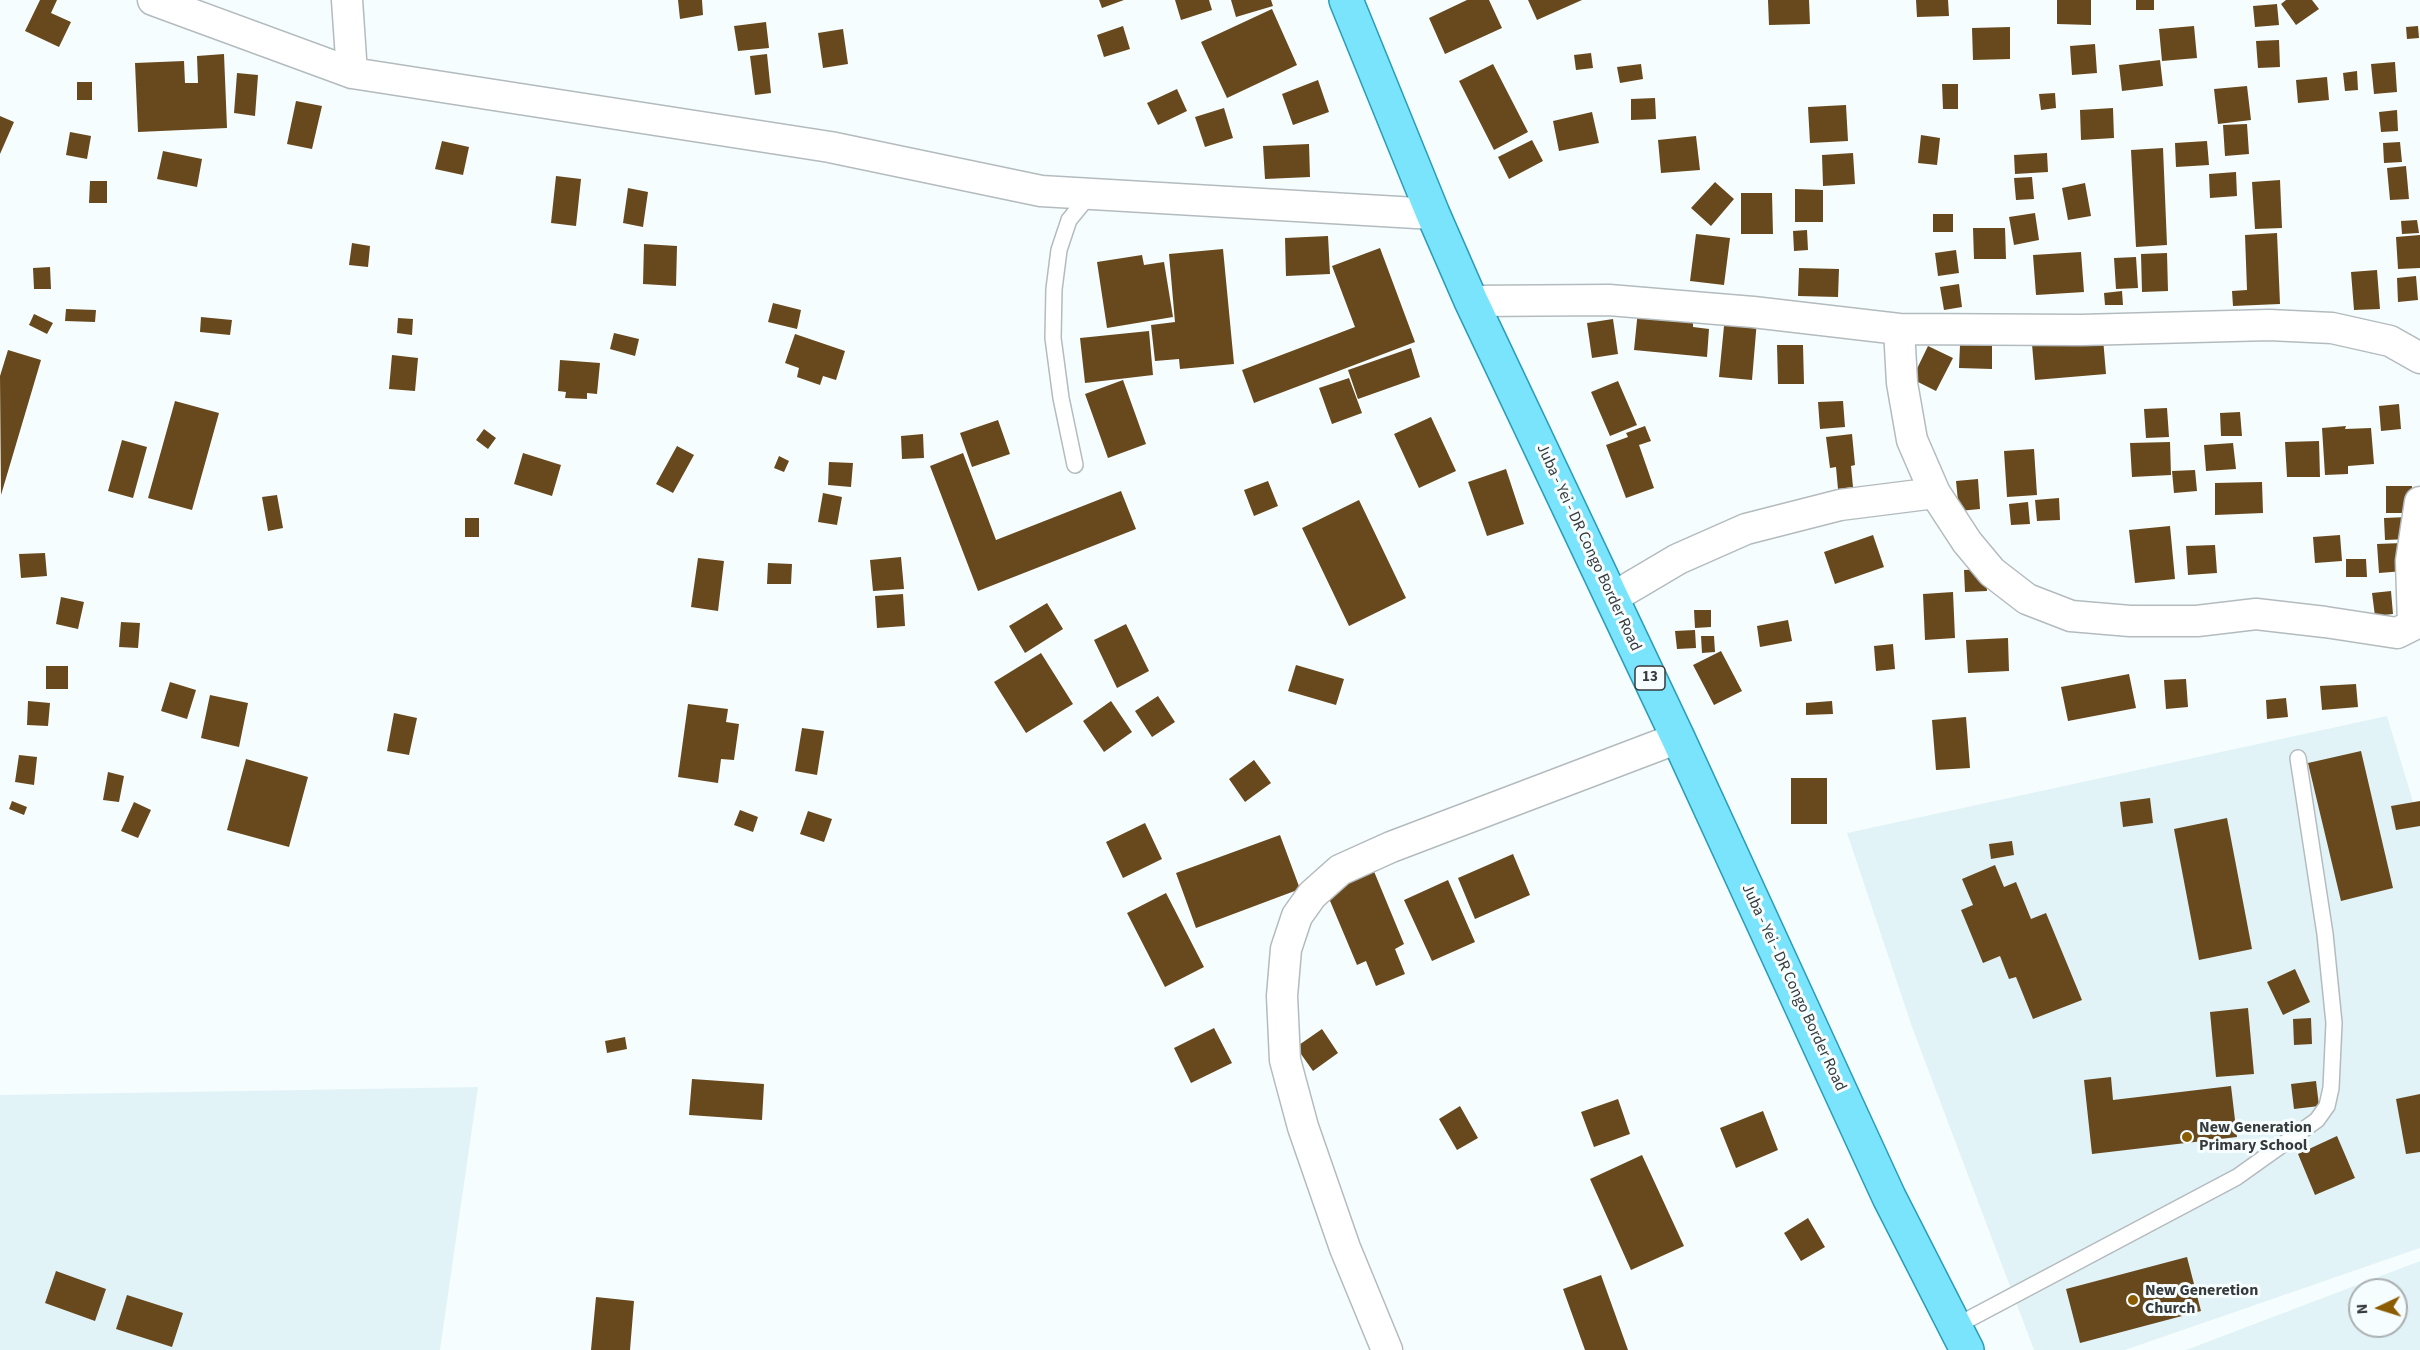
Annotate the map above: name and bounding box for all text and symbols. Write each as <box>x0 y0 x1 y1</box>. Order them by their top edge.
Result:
street label: Juba - Yei - DR Congo Border Road <box>1531 441 1645 655</box>
road number: 13 <box>1635 666 1665 690</box>
street label: Juba - Yei - DR Congo Border Road <box>1736 881 1850 1095</box>
place label: New Generation Primary School <box>2199 1118 2312 1156</box>
marker: New Generation Primary School <box>2180 1130 2194 1144</box>
north arrow <box>2348 1278 2408 1338</box>
place label: New Generetion Church <box>2145 1281 2258 1319</box>
marker: New Generetion Church <box>2126 1293 2140 1307</box>
text: N <box>2351 1303 2373 1315</box>

